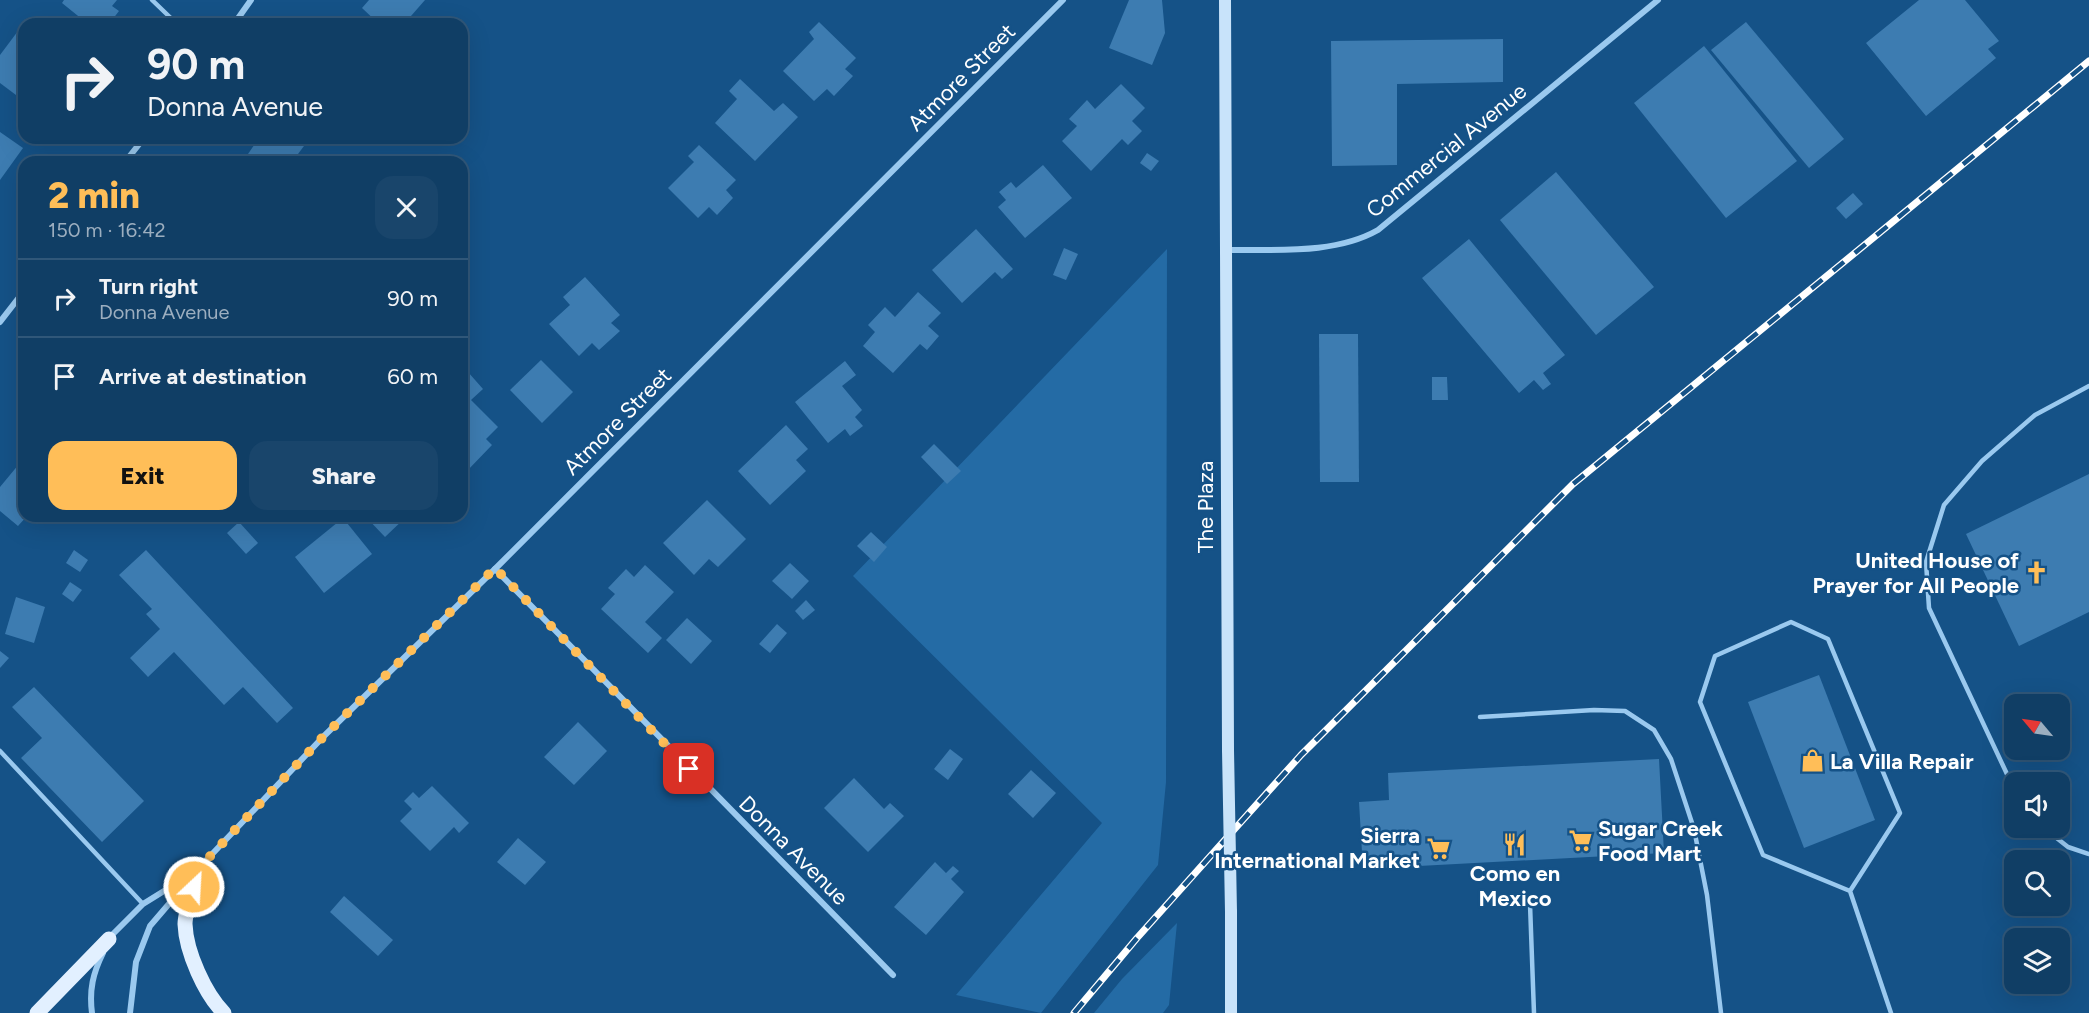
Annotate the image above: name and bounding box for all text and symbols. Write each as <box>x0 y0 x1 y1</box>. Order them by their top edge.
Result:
street label: Atmore Street <box>902 18 1021 137</box>
text: 90 m <box>147 39 245 90</box>
icon: right <box>48 42 126 120</box>
street label: Commercial Avenue <box>1361 77 1532 223</box>
text: Donna Avenue <box>147 90 323 123</box>
text: 2 min <box>48 174 140 217</box>
button: close <box>375 176 438 239</box>
text: 150 m · 16:42 <box>48 218 166 242</box>
text: Turn right <box>99 273 198 300</box>
icon: right <box>48 282 81 315</box>
text: 90 m <box>387 285 438 312</box>
text: Donna Avenue <box>99 300 229 324</box>
icon: arrive <box>48 360 81 393</box>
street label: Atmore Street <box>558 362 677 481</box>
text: Arrive at destination <box>99 363 307 390</box>
text: 60 m <box>387 363 438 390</box>
button: Exit <box>48 441 237 510</box>
button: Share <box>249 441 438 510</box>
street label: The Plaza <box>1192 461 1219 553</box>
place label: United House of Prayer for All People <box>1813 547 2019 599</box>
church icon: United House of Prayer for All People <box>2024 560 2050 586</box>
north arrow <box>2004 694 2070 760</box>
map controls <box>2004 694 2070 994</box>
pin <box>663 743 714 794</box>
shop icon: La Villa Repair <box>1799 748 1825 774</box>
place label: La Villa Repair <box>1830 748 1974 775</box>
icon: arrive <box>672 752 705 785</box>
button: sound <box>2004 772 2070 838</box>
street label: Donna Avenue <box>733 790 854 911</box>
place label: Sugar Creek Food Mart <box>1598 815 1723 867</box>
place label: Sierra International Market <box>1214 822 1420 874</box>
supermarket icon: Sugar Creek Food Mart <box>1567 828 1593 854</box>
restaurant icon: Como en Mexico <box>1502 831 1528 857</box>
supermarket icon: Sierra International Market <box>1425 835 1451 861</box>
button: search <box>2004 850 2070 916</box>
position arrow <box>162 855 226 919</box>
place label: Como en Mexico <box>1470 860 1560 912</box>
button: layers <box>2004 928 2070 994</box>

